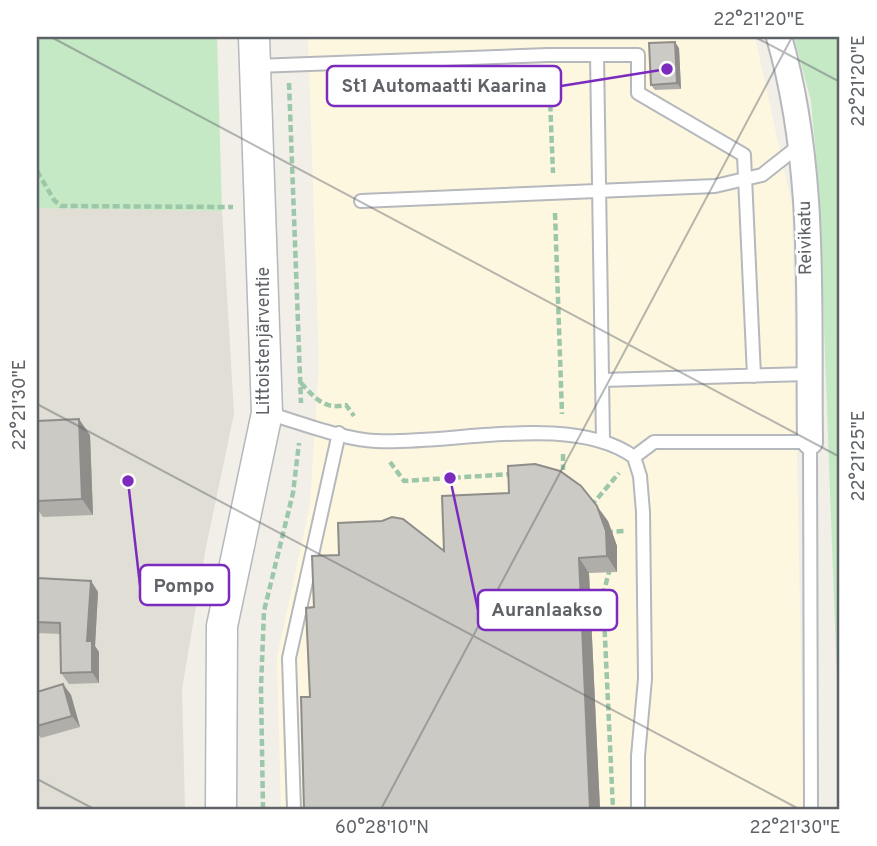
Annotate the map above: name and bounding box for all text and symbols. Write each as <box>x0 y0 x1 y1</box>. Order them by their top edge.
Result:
text: 22°21'20"E <box>713 9 805 32</box>
text: 22°21'20"E <box>848 35 871 127</box>
callout: St1 Automaatti Kaarina <box>327 66 561 106</box>
text: St1 Automaatti Kaarina <box>341 75 547 99</box>
street label: Reivikatu <box>794 201 818 275</box>
street label: Littoistenjärventie <box>253 267 276 415</box>
text: 22°21'30"E <box>9 359 32 451</box>
text: 22°21'25"E <box>848 410 871 502</box>
callout: Pompo <box>140 565 229 605</box>
text: Pompo <box>153 575 215 599</box>
callout: Auranlaakso <box>478 590 617 630</box>
text: Auranlaakso <box>491 599 603 623</box>
text: 60°28'10"N <box>335 817 429 840</box>
text: 22°21'30"E <box>749 817 841 840</box>

